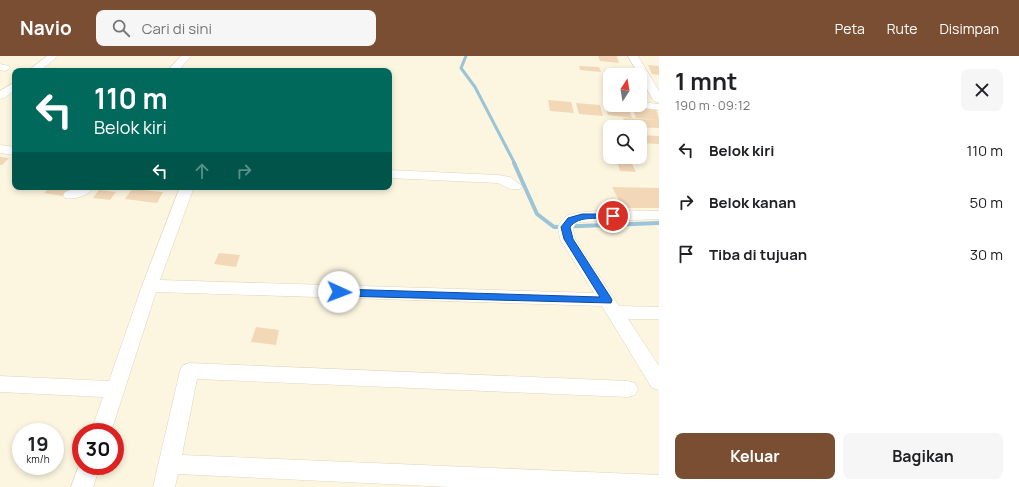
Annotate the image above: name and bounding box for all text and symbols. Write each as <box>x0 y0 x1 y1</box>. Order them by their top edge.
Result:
search box <box>96 10 376 46</box>
text: Navio <box>20 15 72 41</box>
icon: search <box>110 17 132 39</box>
text: Cari di sini <box>142 18 212 39</box>
text: Peta <box>835 19 865 38</box>
text: Rute <box>887 19 917 38</box>
text: Disimpan <box>939 19 999 38</box>
text: 1 mnt <box>675 64 737 97</box>
north arrow <box>603 68 647 112</box>
map controls <box>603 68 647 164</box>
button: close <box>961 69 1003 111</box>
text: 110 m <box>94 79 168 117</box>
icon: left <box>28 84 80 136</box>
text: 190 m · 09:12 <box>675 96 750 114</box>
text: Belok kiri <box>94 115 167 139</box>
button: search <box>603 120 647 164</box>
icon: left <box>675 139 697 161</box>
text: Belok kiri <box>709 140 775 161</box>
text: 110 m <box>966 140 1003 161</box>
icon: left <box>149 160 171 182</box>
icon: ahead <box>191 160 213 182</box>
icon: right <box>233 160 255 182</box>
icon: right <box>675 191 697 213</box>
text: Belok kanan <box>709 192 796 213</box>
text: 50 m <box>969 192 1003 213</box>
pin <box>596 199 630 233</box>
icon: arrive <box>602 205 624 227</box>
icon: arrive <box>675 243 697 265</box>
text: Tiba di tujuan <box>709 244 807 265</box>
text: 30 m <box>970 244 1003 265</box>
position arrow <box>318 271 360 313</box>
speed limit sign: 30 <box>72 423 124 475</box>
text: 19 <box>27 430 49 457</box>
button: Keluar <box>675 433 835 479</box>
button: Bagikan <box>843 433 1003 479</box>
text: km/h <box>26 452 50 466</box>

